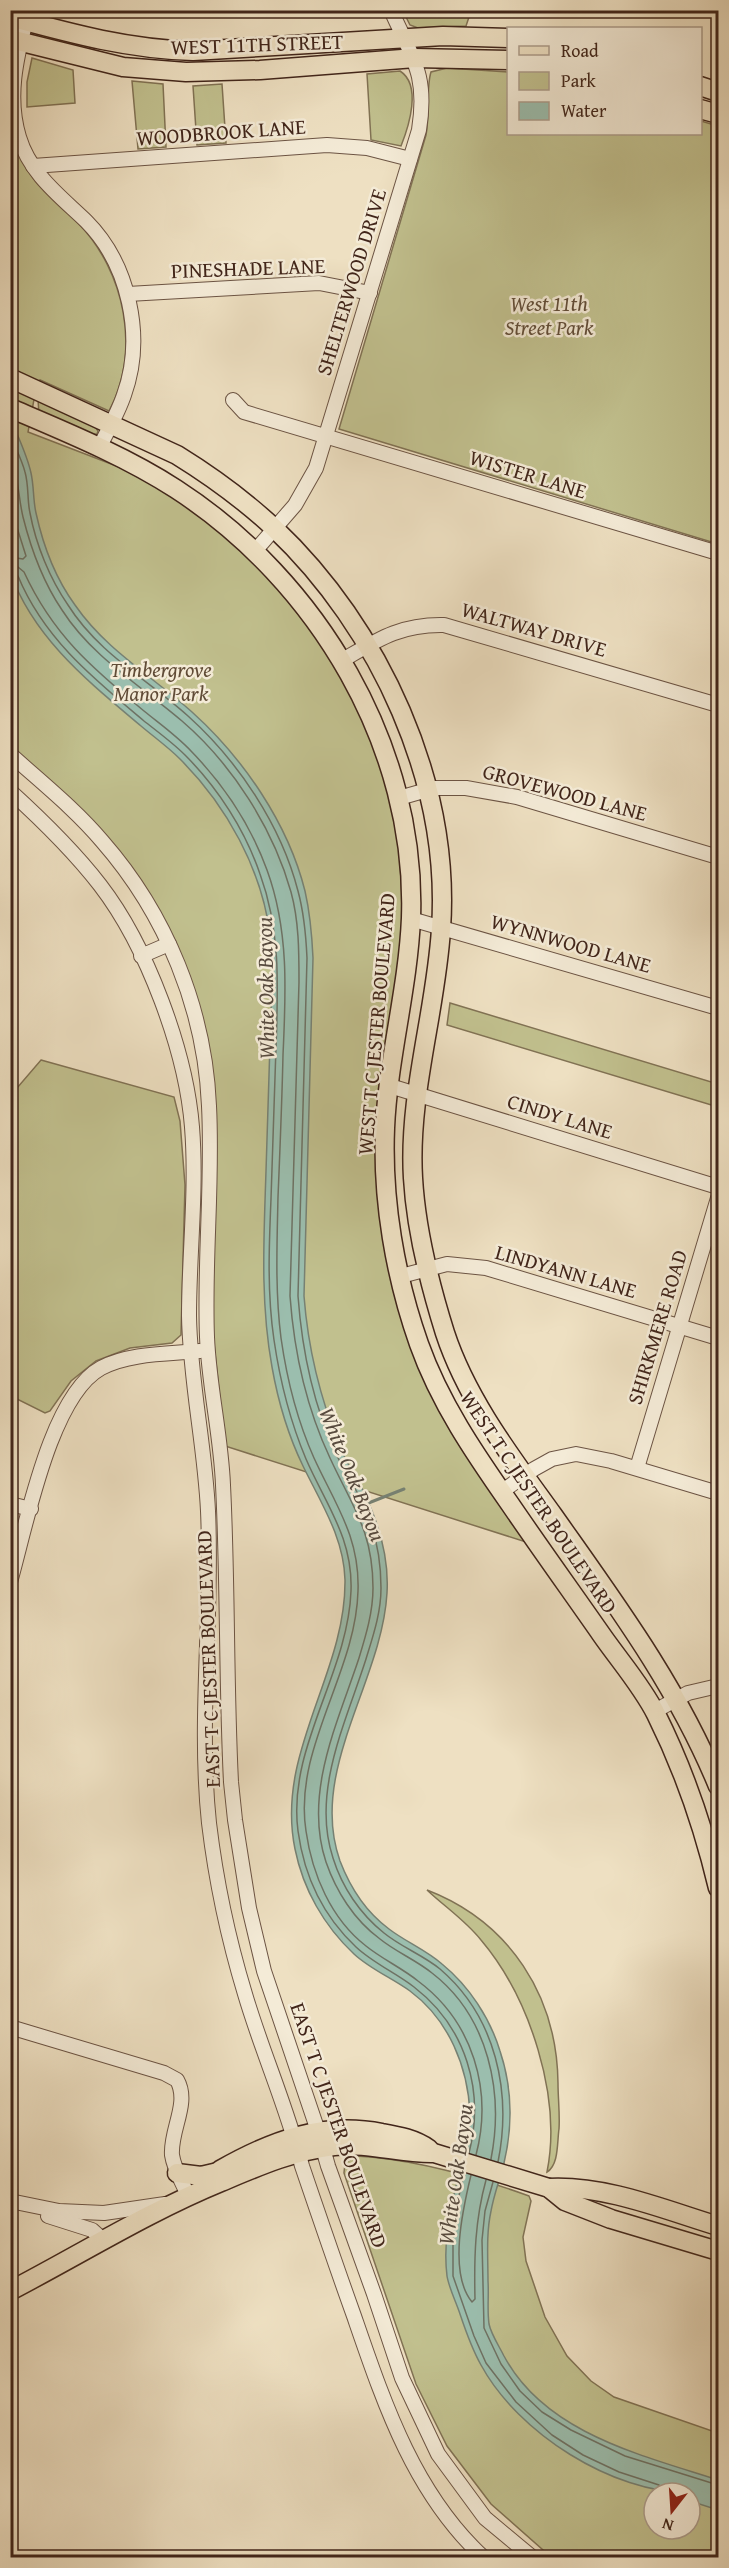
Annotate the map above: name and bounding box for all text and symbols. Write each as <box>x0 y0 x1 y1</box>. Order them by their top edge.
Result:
street label: WEST 11TH STREET <box>170 25 344 63</box>
legend <box>507 27 702 135</box>
text: Road <box>561 37 599 64</box>
text: Park <box>561 67 597 94</box>
text: Water <box>561 97 607 124</box>
street label: WOODBROOK LANE <box>135 111 307 153</box>
street label: SHELTERWOOD DRIVE <box>308 185 394 379</box>
street label: PINESHADE LANE <box>170 250 326 286</box>
park label: West 11th Street Park <box>505 288 594 343</box>
street label: WISTER LANE <box>466 441 591 507</box>
street label: WALTWAY DRIVE <box>458 593 611 665</box>
park label: Timbergrove Manor Park <box>110 654 212 709</box>
street label: GROVEWOOD LANE <box>480 755 651 829</box>
street label: WEST T C JESTER BOULEVARD <box>349 892 403 1156</box>
street label: WYNNWOOD LANE <box>487 905 655 981</box>
water label: White Oak Bayou <box>248 916 282 1060</box>
street label: CINDY LANE <box>504 1085 617 1147</box>
street label: LINDYANN LANE <box>492 1236 641 1306</box>
street label: SHIRKMERE ROAD <box>619 1246 695 1408</box>
street label: WEST T C JESTER BOULEVARD <box>453 1384 625 1620</box>
water label: White Oak Bayou <box>311 1402 395 1546</box>
street label: EAST T C JESTER BOULEVARD <box>188 1530 228 1788</box>
street label: EAST T C JESTER BOULEVARD <box>282 1998 396 2252</box>
water label: White Oak Bayou <box>429 2101 481 2247</box>
north arrow <box>642 2481 702 2541</box>
text: N <box>659 2512 676 2538</box>

